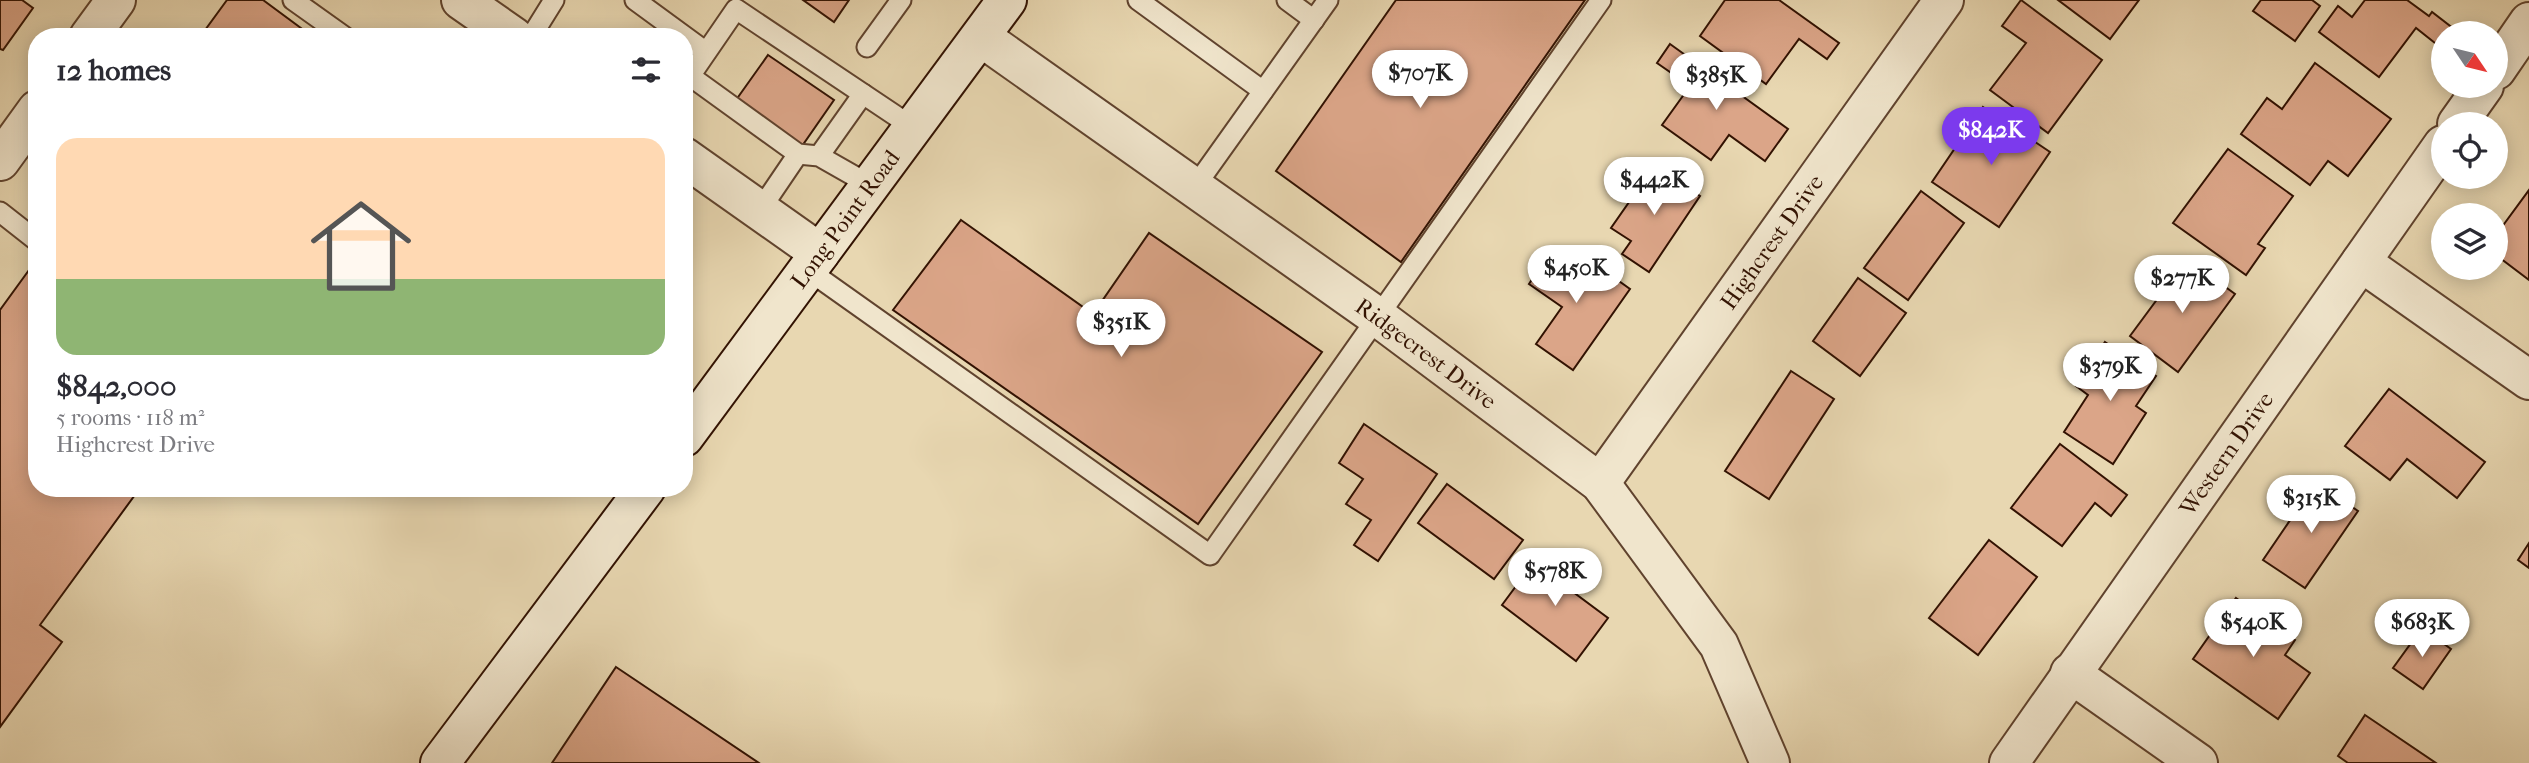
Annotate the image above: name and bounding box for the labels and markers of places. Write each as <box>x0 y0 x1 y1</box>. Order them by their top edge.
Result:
pin: $707K <box>1371 50 1469 110</box>
pin: $385K <box>1667 52 1765 112</box>
pin: $842K <box>1942 108 2040 167</box>
pin: $442K <box>1605 158 1703 217</box>
pin: $450K <box>1527 246 1625 305</box>
pin: $277K <box>2133 256 2231 315</box>
pin: $351K <box>1072 300 1170 359</box>
pin: $379K <box>2061 344 2159 403</box>
pin: $315K <box>2262 476 2360 535</box>
pin: $578K <box>1506 548 1604 608</box>
pin: $540K <box>2204 600 2302 659</box>
pin: $683K <box>2373 600 2471 659</box>

